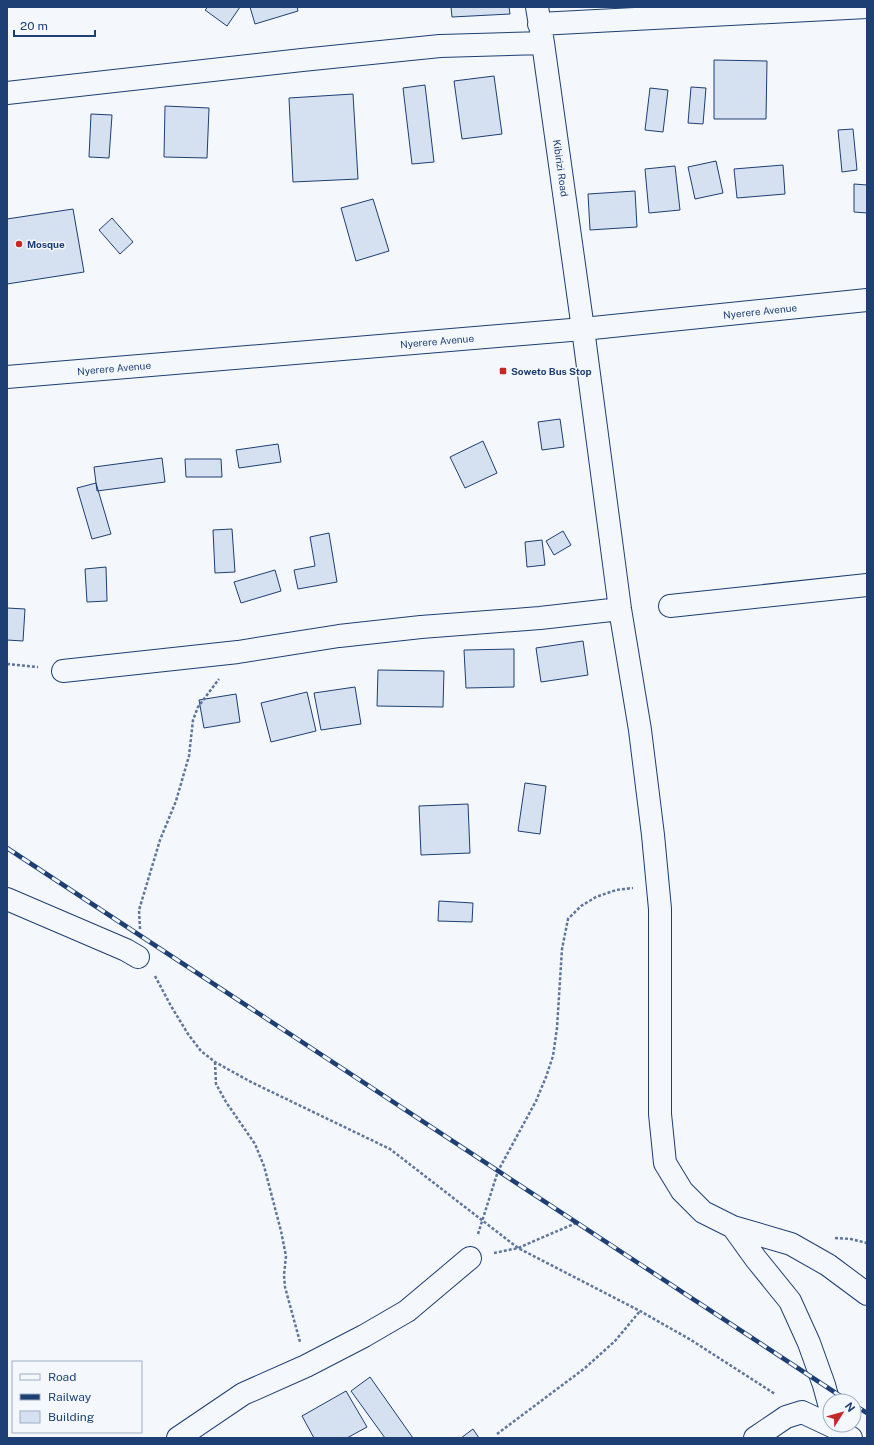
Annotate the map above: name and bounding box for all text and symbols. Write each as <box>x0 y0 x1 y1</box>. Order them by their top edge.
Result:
scale bar <box>14 12 95 38</box>
text: 20 m <box>20 19 48 33</box>
street label: Kibirizi Road <box>551 139 571 197</box>
place label: Mosque <box>27 238 65 250</box>
marker: Mosque <box>14 239 24 249</box>
street label: Nyerere Avenue <box>722 301 798 321</box>
street label: Nyerere Avenue <box>400 332 475 350</box>
street label: Nyerere Avenue <box>77 359 152 377</box>
place label: Soweto Bus Stop <box>511 365 592 377</box>
marker: Soweto Bus Stop <box>498 366 508 376</box>
legend <box>12 1361 142 1433</box>
text: Road <box>48 1370 76 1384</box>
text: Railway <box>48 1390 92 1404</box>
north arrow <box>822 1393 862 1433</box>
text: N <box>843 1400 857 1414</box>
text: Building <box>48 1410 94 1424</box>

